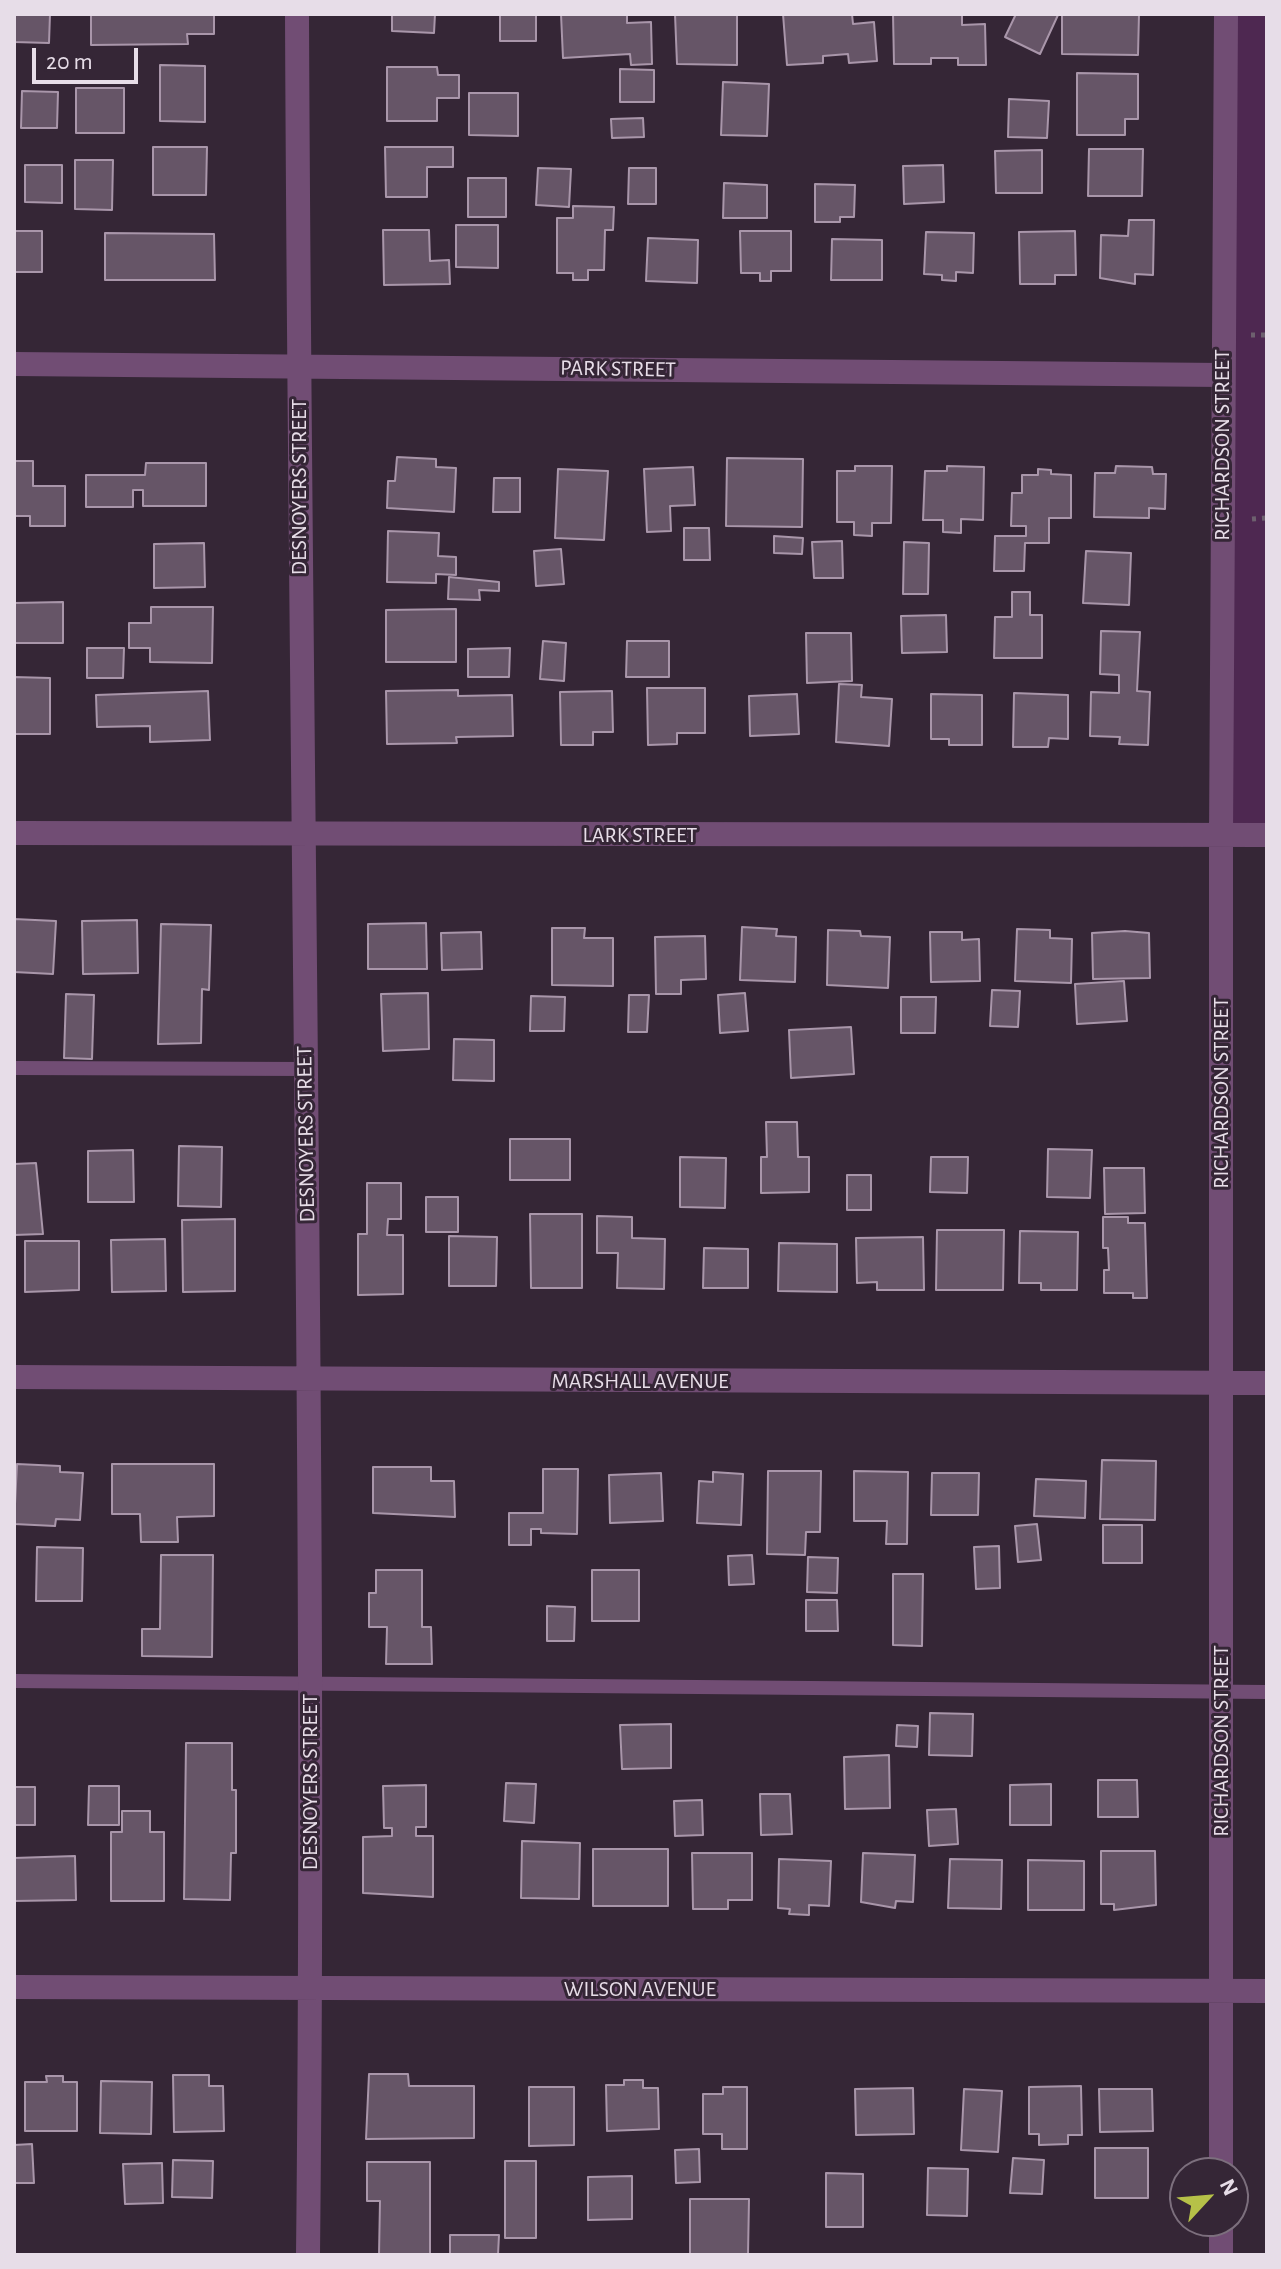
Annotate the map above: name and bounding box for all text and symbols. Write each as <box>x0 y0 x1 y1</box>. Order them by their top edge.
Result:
scale bar <box>36 32 142 82</box>
text: 20 m <box>46 50 93 74</box>
street label: RICHARDSON STREET <box>1209 349 1235 541</box>
street label: PARK STREET <box>560 355 676 383</box>
street label: DESNOYERS STREET <box>286 399 312 575</box>
street label: LARK STREET <box>583 822 697 848</box>
street label: RICHARDSON STREET <box>1208 997 1234 1189</box>
street label: DESNOYERS STREET <box>291 1046 321 1222</box>
street label: MARSHALL AVENUE <box>551 1368 729 1394</box>
street label: RICHARDSON STREET <box>1208 1645 1234 1837</box>
street label: DESNOYERS STREET <box>297 1694 323 1870</box>
street label: WILSON AVENUE <box>564 1976 716 2002</box>
north arrow <box>1169 2157 1249 2237</box>
text: N <box>1216 2176 1242 2199</box>

